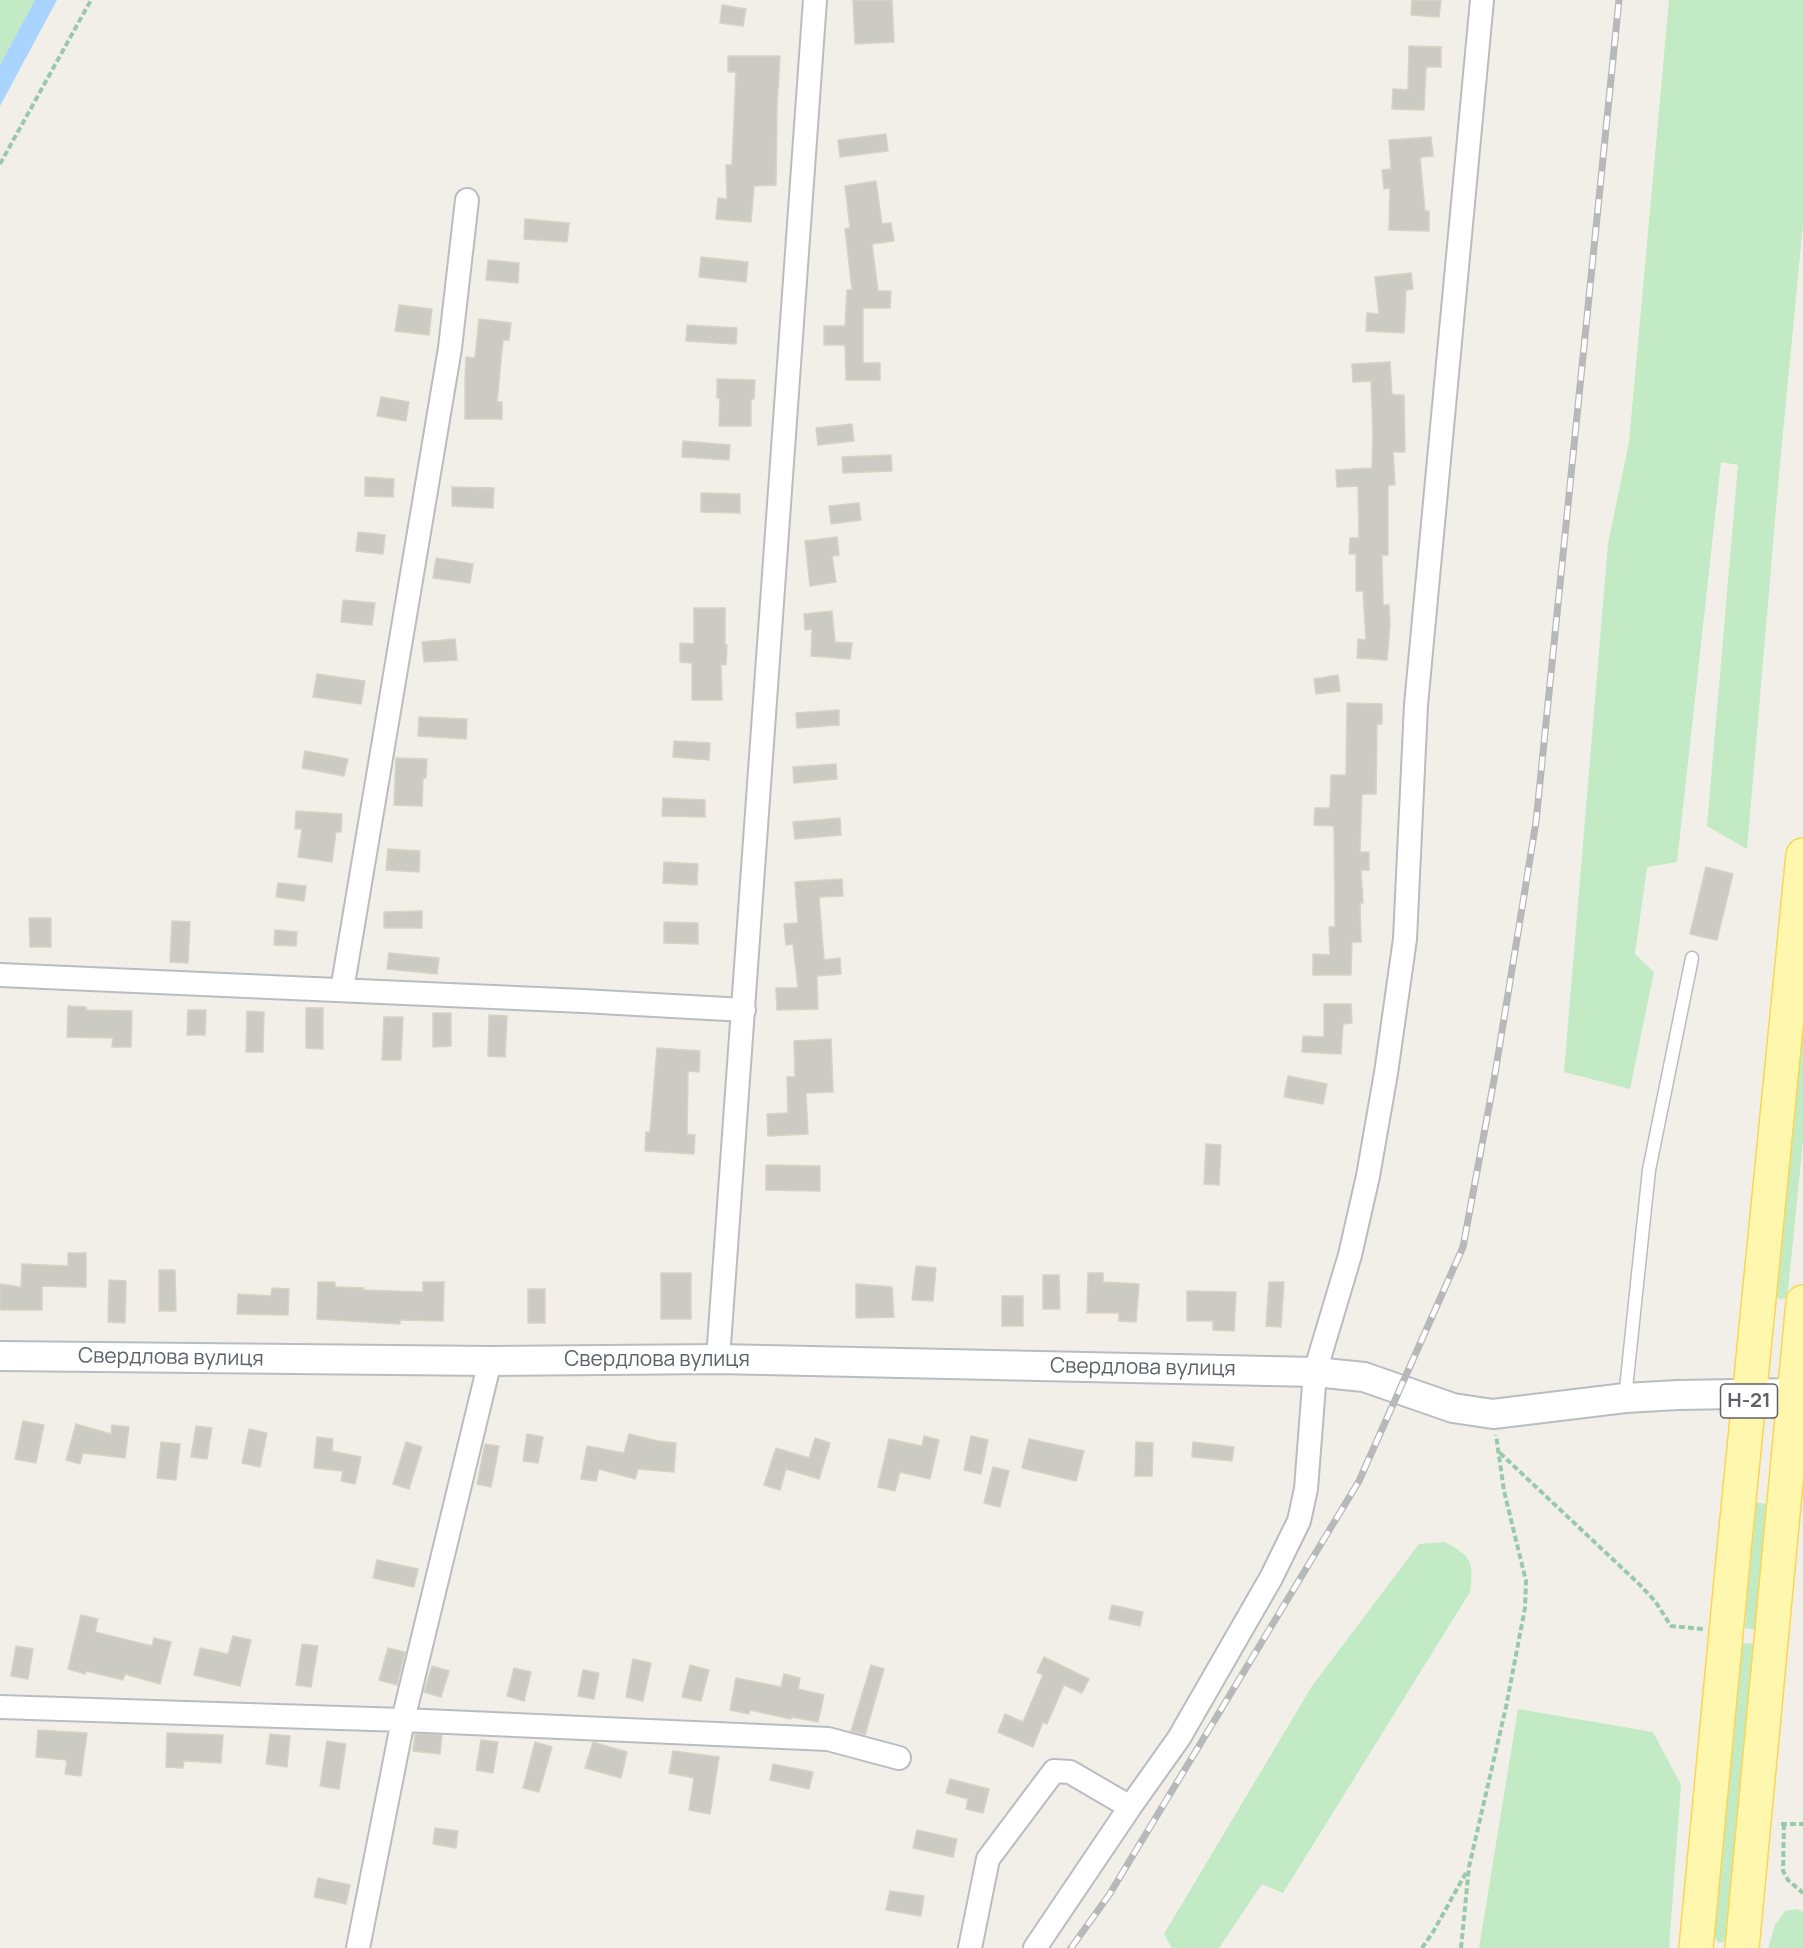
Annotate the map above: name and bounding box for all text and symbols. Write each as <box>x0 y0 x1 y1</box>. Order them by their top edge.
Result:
street label: Свердлова вулиця <box>78 1344 264 1372</box>
street label: Свердлова вулиця <box>564 1347 750 1373</box>
street label: Свердлова вулиця <box>1050 1354 1236 1382</box>
road number: Н-21 <box>1720 1384 1778 1418</box>

